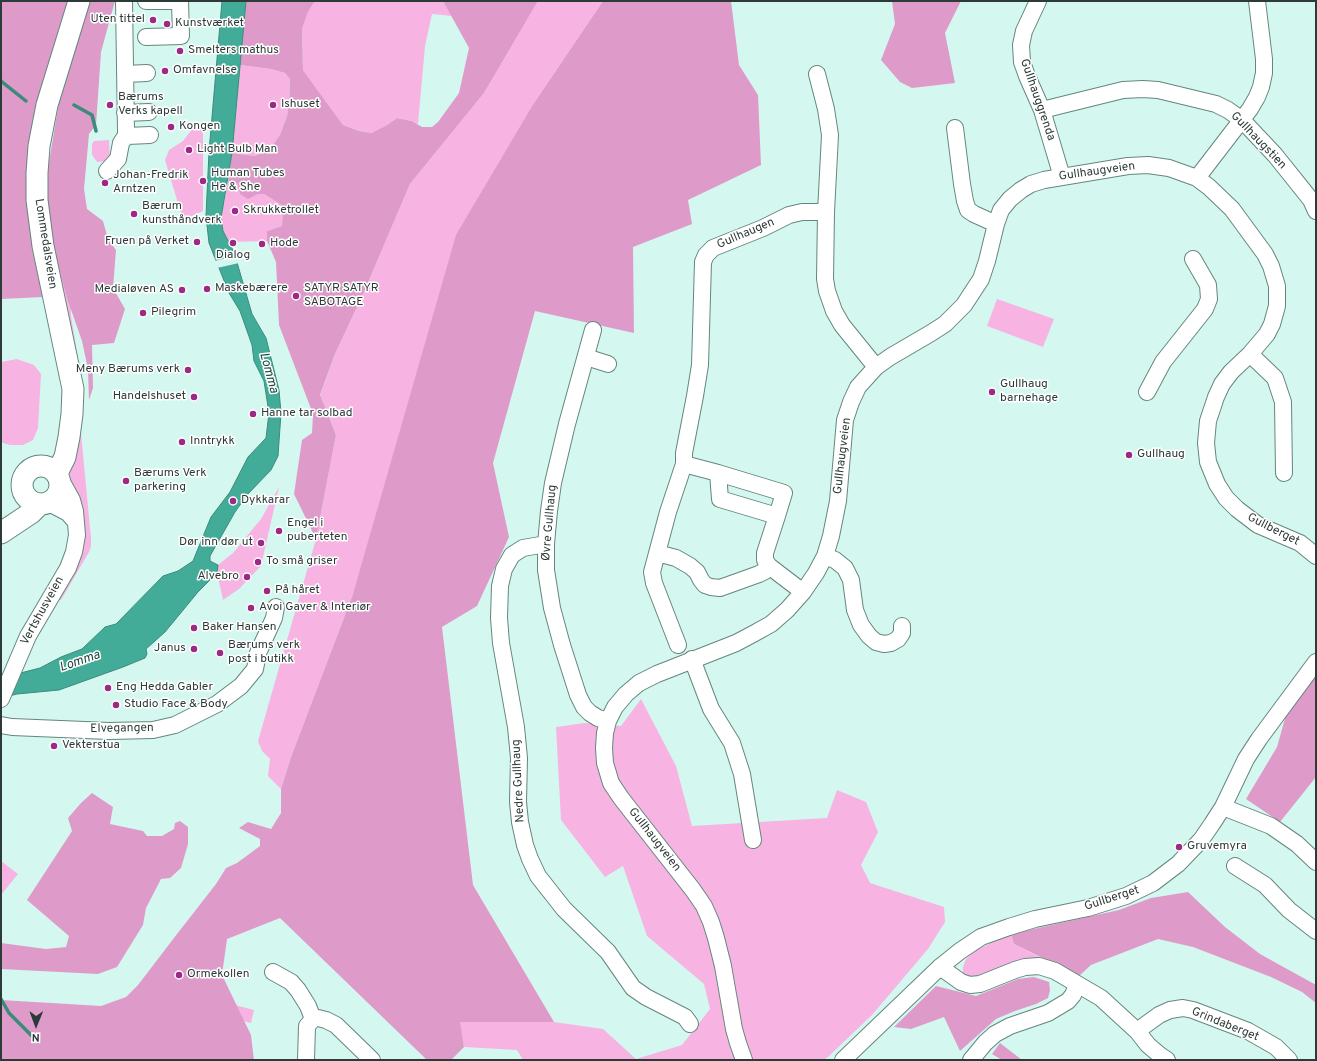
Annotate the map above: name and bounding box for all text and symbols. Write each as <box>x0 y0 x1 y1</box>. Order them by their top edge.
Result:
place label: Uten tittel <box>90 13 145 27</box>
marker: Uten tittel <box>148 15 158 25</box>
place label: Kunstværket <box>175 17 244 31</box>
marker: Kunstværket <box>162 19 172 29</box>
place label: Smelters mathus <box>188 44 279 58</box>
marker: Smelters mathus <box>175 46 185 56</box>
street label: Gullhauggrenda <box>1016 57 1058 143</box>
place label: Omfavnelse <box>173 64 237 78</box>
marker: Omfavnelse <box>160 66 170 76</box>
place label: Bærums Verks kapell <box>118 91 183 119</box>
place label: Ishuset <box>281 98 320 112</box>
marker: Bærums Verks kapell <box>105 100 115 110</box>
marker: Ishuset <box>268 100 278 110</box>
street label: Gullhaugstien <box>1227 109 1289 173</box>
place label: Kongen <box>179 120 220 134</box>
marker: Kongen <box>166 122 176 132</box>
place label: Light Bulb Man <box>197 143 277 157</box>
marker: Light Bulb Man <box>184 145 194 155</box>
street label: Gullhaugveien <box>1058 160 1136 184</box>
place label: Human Tubes He & She <box>211 167 285 195</box>
place label: Johan-Fredrik Arntzen <box>113 169 189 197</box>
marker: Human Tubes He & She <box>198 176 208 186</box>
marker: Johan-Fredrik Arntzen <box>100 178 110 188</box>
street label: Lommedalsveien <box>31 198 59 290</box>
place label: Bærum kunsthåndverk <box>142 200 222 228</box>
place label: Skrukketrollet <box>243 204 319 218</box>
marker: Skrukketrollet <box>230 206 240 216</box>
marker: Bærum kunsthåndverk <box>129 209 139 219</box>
street label: Gullhaugen <box>715 215 777 253</box>
place label: Fruen på Verket <box>105 235 189 249</box>
marker: Fruen på Verket <box>192 237 202 247</box>
place label: Hode <box>270 237 299 251</box>
marker: Dialog <box>228 238 238 248</box>
marker: Hode <box>257 239 267 249</box>
place label: Dialog <box>216 249 250 263</box>
place label: Maskebærere <box>215 282 288 296</box>
place label: SATYR SATYR SABOTAGE <box>304 282 379 310</box>
place label: Medialøven AS <box>94 283 174 297</box>
marker: Maskebærere <box>202 284 212 294</box>
marker: Medialøven AS <box>177 285 187 295</box>
marker: SATYR SATYR SABOTAGE <box>291 291 301 301</box>
place label: Pilegrim <box>151 306 196 320</box>
marker: Pilegrim <box>138 308 148 318</box>
water label: Lomma <box>255 351 281 395</box>
place label: Meny Bærums verk <box>76 363 180 377</box>
marker: Meny Bærums verk <box>183 365 193 375</box>
place label: Gullhaug barnehage <box>1000 378 1058 406</box>
marker: Gullhaug barnehage <box>987 387 997 397</box>
place label: Handelshuset <box>113 390 186 404</box>
marker: Handelshuset <box>189 392 199 402</box>
place label: Hanne tar solbad <box>261 407 352 421</box>
marker: Hanne tar solbad <box>248 409 258 419</box>
street label: Gullhaugveien <box>831 417 855 495</box>
place label: Inntrykk <box>190 435 235 449</box>
marker: Inntrykk <box>177 437 187 447</box>
place label: Gullhaug <box>1137 448 1185 462</box>
marker: Gullhaug <box>1124 450 1134 460</box>
place label: Bærums Verk parkering <box>134 467 207 495</box>
marker: Bærums Verk parkering <box>121 476 131 486</box>
street label: Øvre Gullhaug <box>539 484 561 562</box>
place label: Dykkarar <box>241 494 290 508</box>
marker: Dykkarar <box>228 496 238 506</box>
street label: Gullberget <box>1244 511 1302 549</box>
place label: Engel i puberteten <box>287 517 347 545</box>
marker: Engel i puberteten <box>274 526 284 536</box>
place label: Dør inn dør ut <box>179 536 253 550</box>
marker: Dør inn dør ut <box>256 538 266 548</box>
place label: To små griser <box>266 555 338 569</box>
marker: To små griser <box>253 557 263 567</box>
place label: Alvebro <box>197 570 239 584</box>
marker: Alvebro <box>242 572 252 582</box>
street label: Vertshusveien <box>18 574 68 648</box>
place label: På håret <box>275 584 320 598</box>
marker: På håret <box>262 586 272 596</box>
place label: Avoi Gaver & Interiør <box>259 601 371 615</box>
marker: Avoi Gaver & Interiør <box>246 603 256 613</box>
place label: Baker Hansen <box>202 621 276 635</box>
marker: Baker Hansen <box>189 623 199 633</box>
place label: Bærums verk post i butikk <box>228 639 300 667</box>
place label: Janus <box>154 642 186 656</box>
marker: Janus <box>189 644 199 654</box>
water label: Lomma <box>58 648 102 676</box>
marker: Bærums verk post i butikk <box>215 648 225 658</box>
place label: Eng Hedda Gabler <box>116 681 213 695</box>
marker: Eng Hedda Gabler <box>103 683 113 693</box>
place label: Studio Face & Body <box>124 698 228 712</box>
marker: Studio Face & Body <box>111 700 121 710</box>
street label: Elvegangen <box>90 721 154 737</box>
place label: Vekterstua <box>62 739 120 753</box>
street label: Nedre Gullhaug <box>510 739 528 823</box>
marker: Vekterstua <box>49 741 59 751</box>
street label: Gullhaugveien <box>625 805 683 875</box>
place label: Gruvemyra <box>1187 840 1247 854</box>
marker: Gruvemyra <box>1174 842 1184 852</box>
street label: Gullberget <box>1083 883 1141 915</box>
place label: Ormekollen <box>187 968 250 982</box>
marker: Ormekollen <box>174 970 184 980</box>
north arrow <box>16 1005 56 1045</box>
street label: Grindaberget <box>1189 1005 1261 1045</box>
text: N <box>32 1030 40 1044</box>

